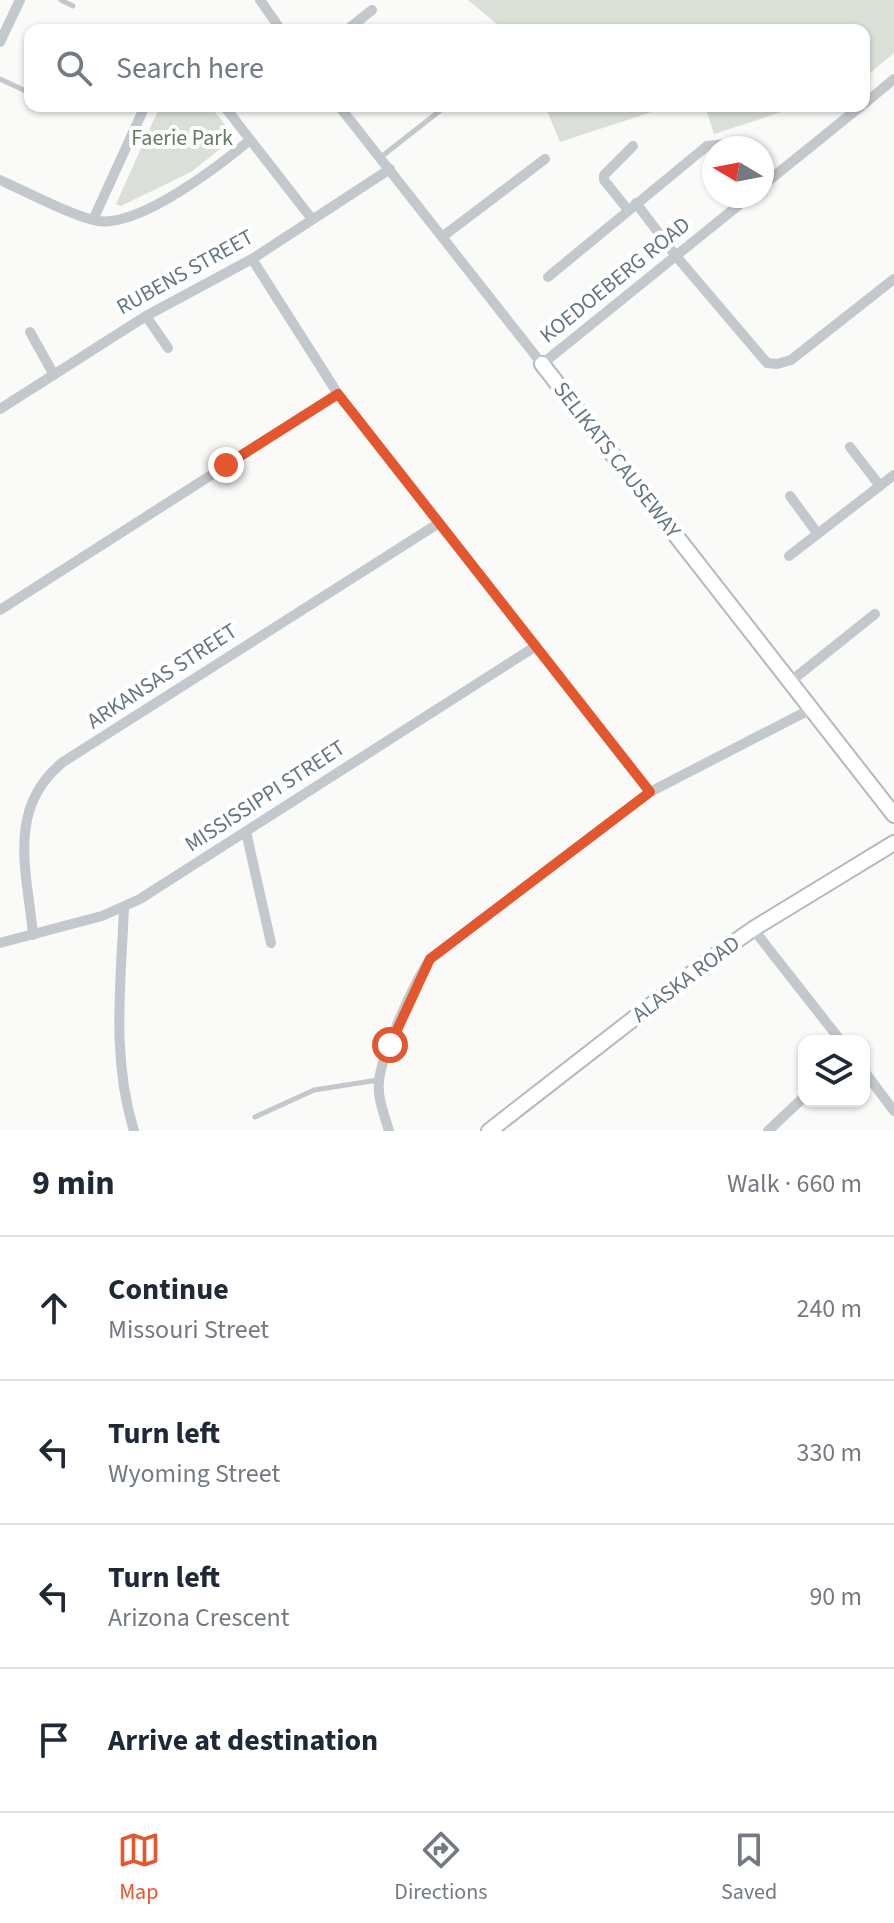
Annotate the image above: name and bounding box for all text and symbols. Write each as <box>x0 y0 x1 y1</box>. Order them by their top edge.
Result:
search box <box>24 24 870 112</box>
icon: search <box>52 46 96 90</box>
text: Search here <box>116 47 264 90</box>
park label: Faerie Park <box>131 122 233 154</box>
north arrow <box>702 136 774 208</box>
street label: KOEDOEBERG ROAD <box>533 209 697 351</box>
street label: RUBENS STREET <box>111 221 260 323</box>
street label: SELIKATS CAUSEWAY <box>546 375 689 546</box>
route end <box>208 447 244 483</box>
street label: ARKANSAS STREET <box>80 615 244 737</box>
street label: MISSISSIPPI STREET <box>179 732 352 860</box>
street label: ALASKA ROAD <box>625 928 747 1030</box>
route start <box>372 1027 408 1063</box>
map controls <box>798 1035 870 1107</box>
button: layers <box>798 1035 870 1107</box>
text: 9 min <box>32 1159 115 1208</box>
text: Walk · 660 m <box>727 1165 862 1202</box>
text: Continue <box>108 1268 229 1311</box>
icon: ahead <box>32 1286 76 1330</box>
text: 240 m <box>796 1290 862 1327</box>
text: Missouri Street <box>108 1311 269 1348</box>
text: Turn left <box>108 1412 220 1455</box>
icon: left <box>32 1430 76 1474</box>
text: 330 m <box>796 1434 862 1471</box>
text: Wyoming Street <box>108 1455 280 1492</box>
text: Turn left <box>108 1556 220 1599</box>
icon: left <box>32 1574 76 1618</box>
text: 90 m <box>809 1578 862 1615</box>
text: Arizona Crescent <box>108 1599 290 1636</box>
icon: arrive <box>32 1718 76 1762</box>
text: Arrive at destination <box>108 1719 378 1762</box>
tab: Map <box>117 1828 161 1908</box>
tab: Directions <box>394 1828 487 1908</box>
tab: Saved <box>721 1828 777 1908</box>

